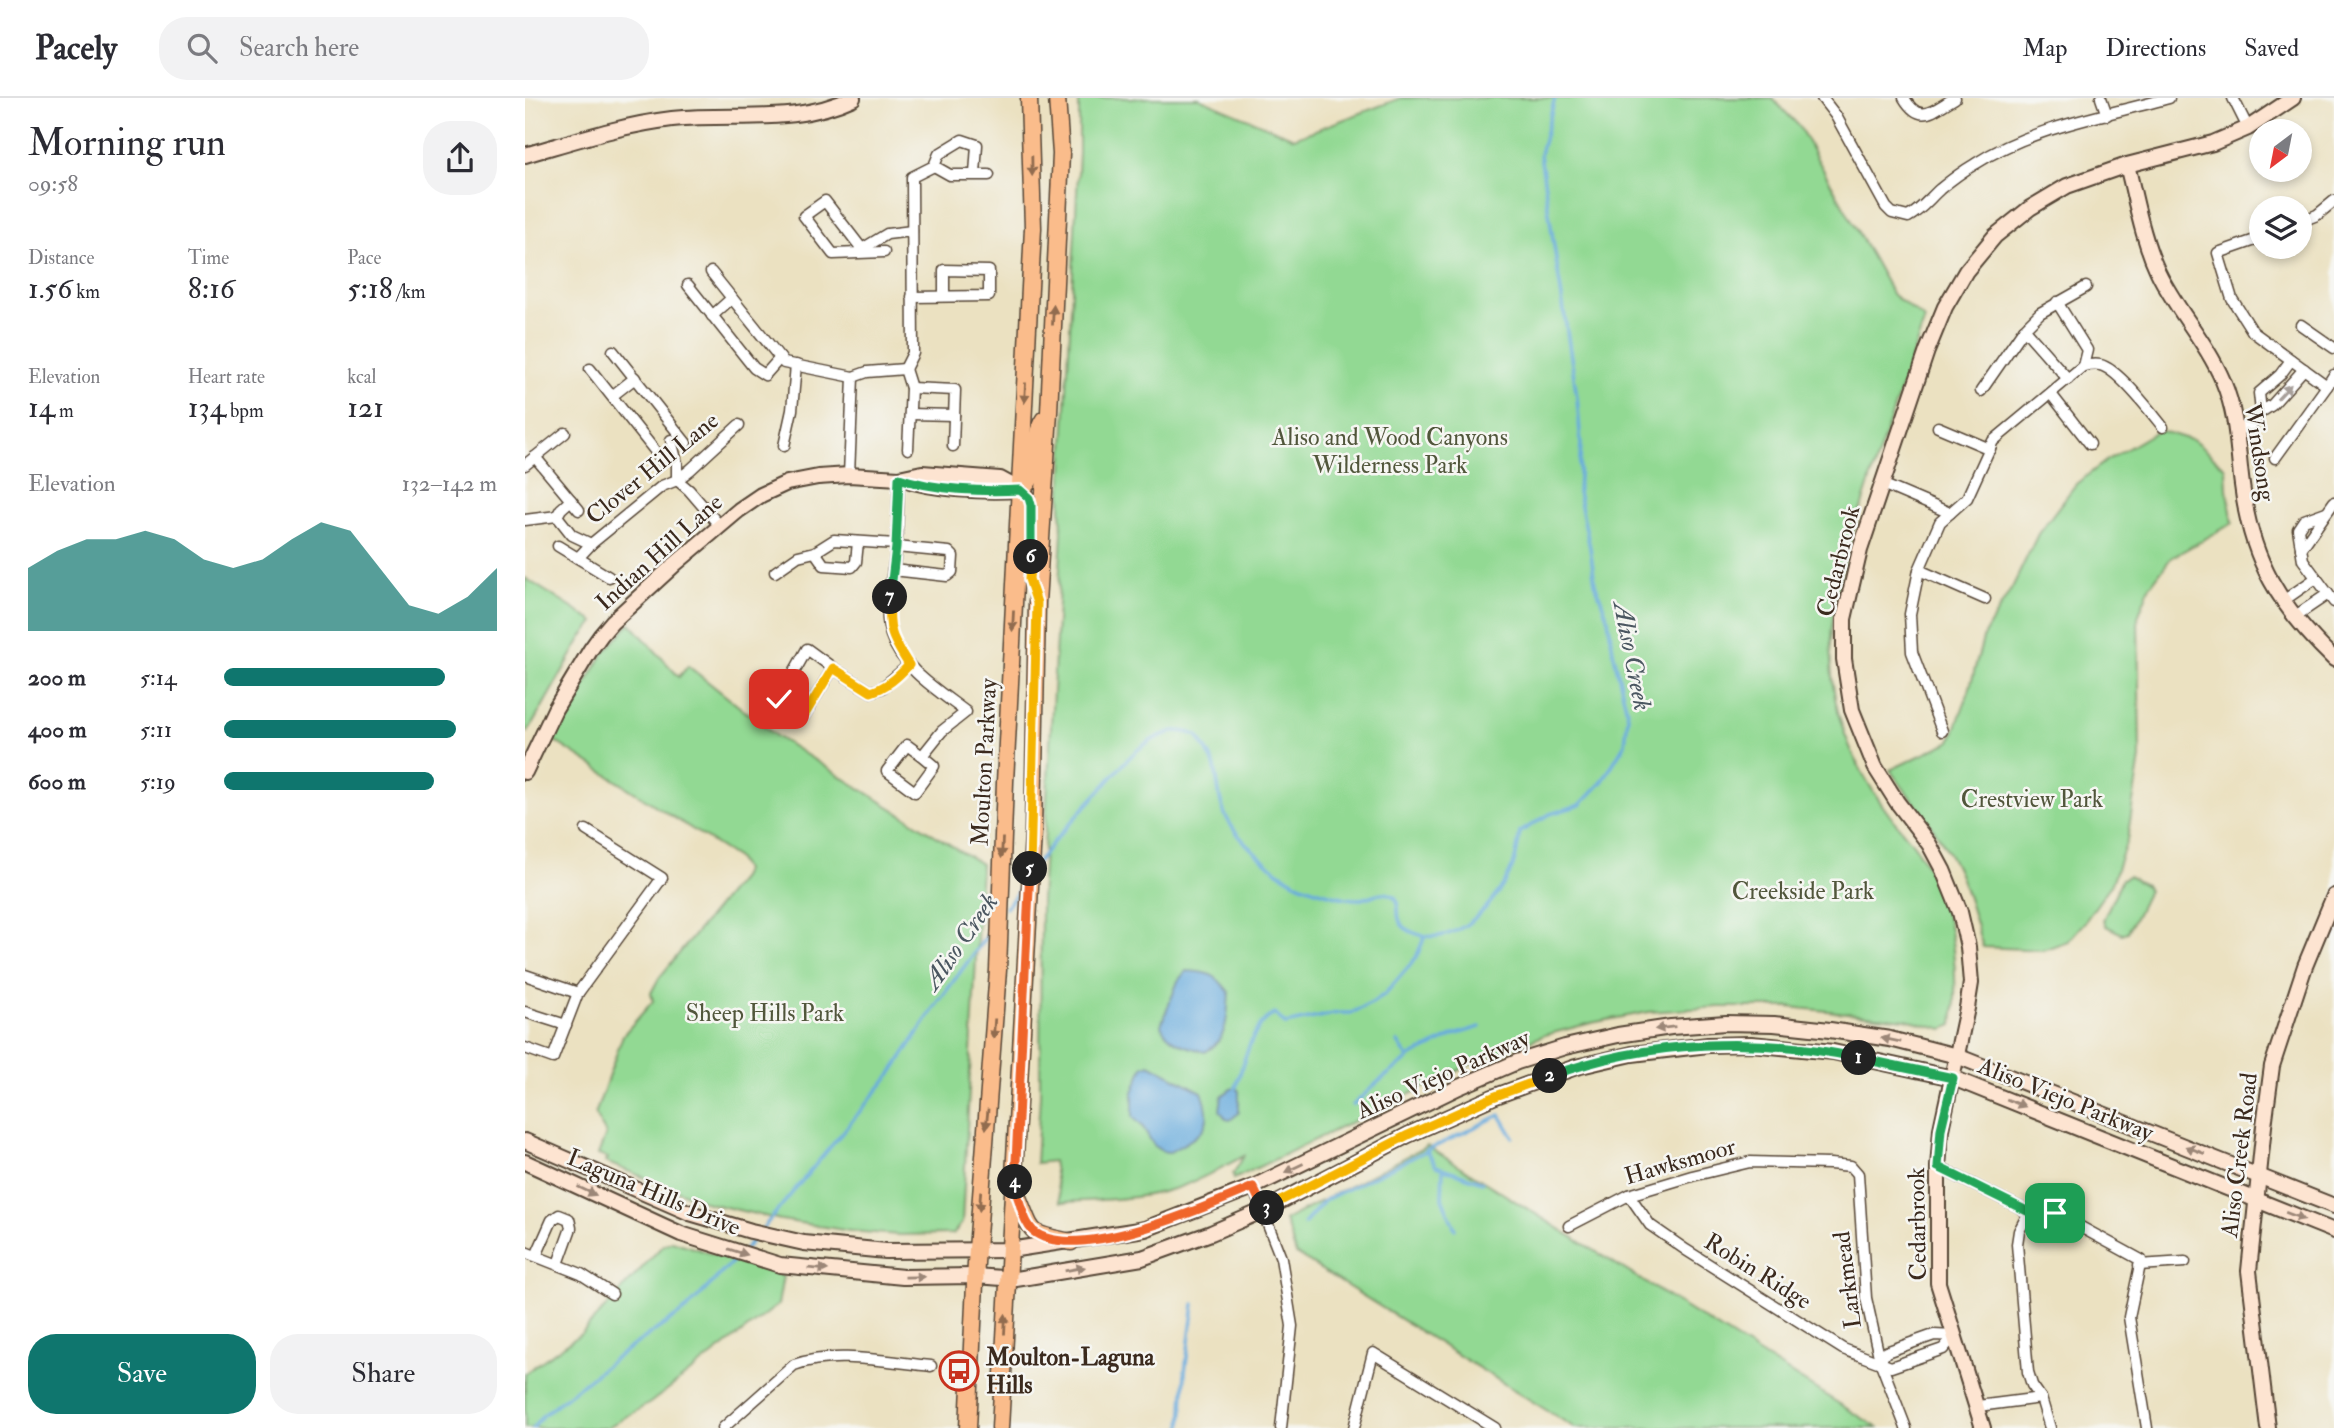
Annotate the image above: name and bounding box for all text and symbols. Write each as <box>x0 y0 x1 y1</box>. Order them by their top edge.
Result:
search box <box>159 17 649 80</box>
text: Pacely <box>35 28 117 69</box>
icon: search <box>183 29 221 67</box>
text: Search here <box>239 32 359 64</box>
text: Map <box>2022 33 2067 64</box>
text: Directions <box>2105 33 2206 64</box>
text: Saved <box>2244 33 2299 64</box>
text: Morning run <box>28 119 226 167</box>
north arrow <box>2249 119 2312 182</box>
map controls <box>2249 119 2312 259</box>
button: share <box>423 121 497 195</box>
one-way arrow <box>1027 155 1038 177</box>
text: 09:58 <box>28 169 78 198</box>
button: layers <box>2249 196 2312 259</box>
text: Distance <box>28 246 94 270</box>
text: Time <box>188 246 229 270</box>
text: Pace <box>347 246 381 270</box>
text: 1.56 <box>28 270 72 307</box>
text: 8:16 <box>188 270 235 307</box>
text: 5:18 <box>347 270 393 307</box>
text: km <box>72 280 100 304</box>
text: /km <box>393 280 425 304</box>
one-way arrow <box>1048 304 1059 326</box>
text: Elevation <box>28 365 100 389</box>
text: Heart rate <box>188 365 265 389</box>
text: kcal <box>347 365 376 389</box>
one-way arrow <box>1019 383 1030 405</box>
one-way arrow <box>2275 384 2291 401</box>
text: 14 <box>28 389 55 426</box>
text: 134 <box>188 389 226 426</box>
text: 121 <box>347 389 384 426</box>
text: m <box>55 399 74 423</box>
text: bpm <box>226 399 264 423</box>
street label: Windsong <box>2236 400 2283 505</box>
street label: Clover Hill Lane <box>580 405 725 531</box>
park label: Aliso and Wood Canyons Wilderness Park <box>1271 422 1508 481</box>
text: Elevation <box>28 469 116 498</box>
text: 132–142 m <box>402 469 497 498</box>
street label: Indian Hill Lane <box>589 487 729 618</box>
street label: Cedarbrook <box>1810 502 1867 620</box>
pin: 6 <box>1014 540 1049 574</box>
text: 6 <box>1026 544 1035 568</box>
pin: 7 <box>873 580 907 614</box>
text: 7 <box>885 584 894 608</box>
water label: Aliso Creek <box>1605 596 1658 713</box>
one-way arrow <box>1008 610 1019 632</box>
text: 200 m <box>28 663 86 692</box>
text: 5:14 <box>140 663 176 692</box>
pin <box>749 669 809 729</box>
street label: Moulton Parkway <box>965 677 1004 847</box>
icon: check <box>760 680 798 718</box>
text: 400 m <box>28 715 87 744</box>
text: 5:11 <box>140 715 172 744</box>
text: 600 m <box>28 767 86 796</box>
text: 5:19 <box>140 767 176 796</box>
park label: Crestview Park <box>1961 784 2104 815</box>
one-way arrow <box>997 837 1008 859</box>
pin: 5 <box>1013 852 1047 886</box>
text: 5 <box>1025 856 1034 880</box>
park label: Creekside Park <box>1732 876 1875 907</box>
water label: Aliso Creek <box>914 887 1006 998</box>
park label: Sheep Hills Park <box>686 998 845 1029</box>
one-way arrow <box>988 1018 999 1040</box>
street label: Aliso Viejo Parkway <box>1351 1022 1535 1127</box>
one-way arrow <box>1654 1023 1676 1034</box>
one-way arrow <box>1880 1034 1902 1045</box>
pin: 1 <box>1841 1040 1877 1076</box>
text: 1 <box>1855 1045 1862 1069</box>
street label: Aliso Viejo Parkway <box>1973 1050 2158 1149</box>
pin: 2 <box>1532 1058 1567 1094</box>
text: 2 <box>1545 1063 1554 1087</box>
street label: Aliso Creek Road <box>2214 1071 2265 1240</box>
one-way arrow <box>2006 1098 2027 1109</box>
one-way arrow <box>981 1108 992 1130</box>
street label: Hawksmoor <box>1621 1131 1739 1192</box>
street label: Laguna Hills Drive <box>562 1142 745 1243</box>
one-way arrow <box>2185 1145 2206 1156</box>
one-way arrow <box>1284 1162 1304 1174</box>
pin: 4 <box>997 1164 1033 1200</box>
street label: Cedarbrook <box>1901 1167 1934 1281</box>
text: 4 <box>1009 1169 1020 1193</box>
pin <box>2025 1183 2085 1243</box>
one-way arrow <box>577 1185 597 1197</box>
one-way arrow <box>974 1190 985 1212</box>
pin: 3 <box>1249 1190 1285 1226</box>
icon: arrive <box>2036 1194 2074 1232</box>
text: 3 <box>1263 1195 1270 1219</box>
one-way arrow <box>2285 1210 2306 1221</box>
street label: Robin Ridge <box>1698 1226 1817 1317</box>
street label: Larkmead <box>1826 1229 1869 1330</box>
one-way arrow <box>728 1248 749 1258</box>
one-way arrow <box>1064 1263 1086 1274</box>
one-way arrow <box>807 1264 829 1275</box>
one-way arrow <box>904 1271 926 1283</box>
one-way arrow <box>1000 1312 1011 1334</box>
button: Save <box>28 1334 256 1414</box>
button: Share <box>270 1334 497 1414</box>
place label: Moulton-Laguna Hills <box>985 1342 1156 1401</box>
bus stop icon: Moulton-Laguna Hills <box>938 1350 980 1392</box>

